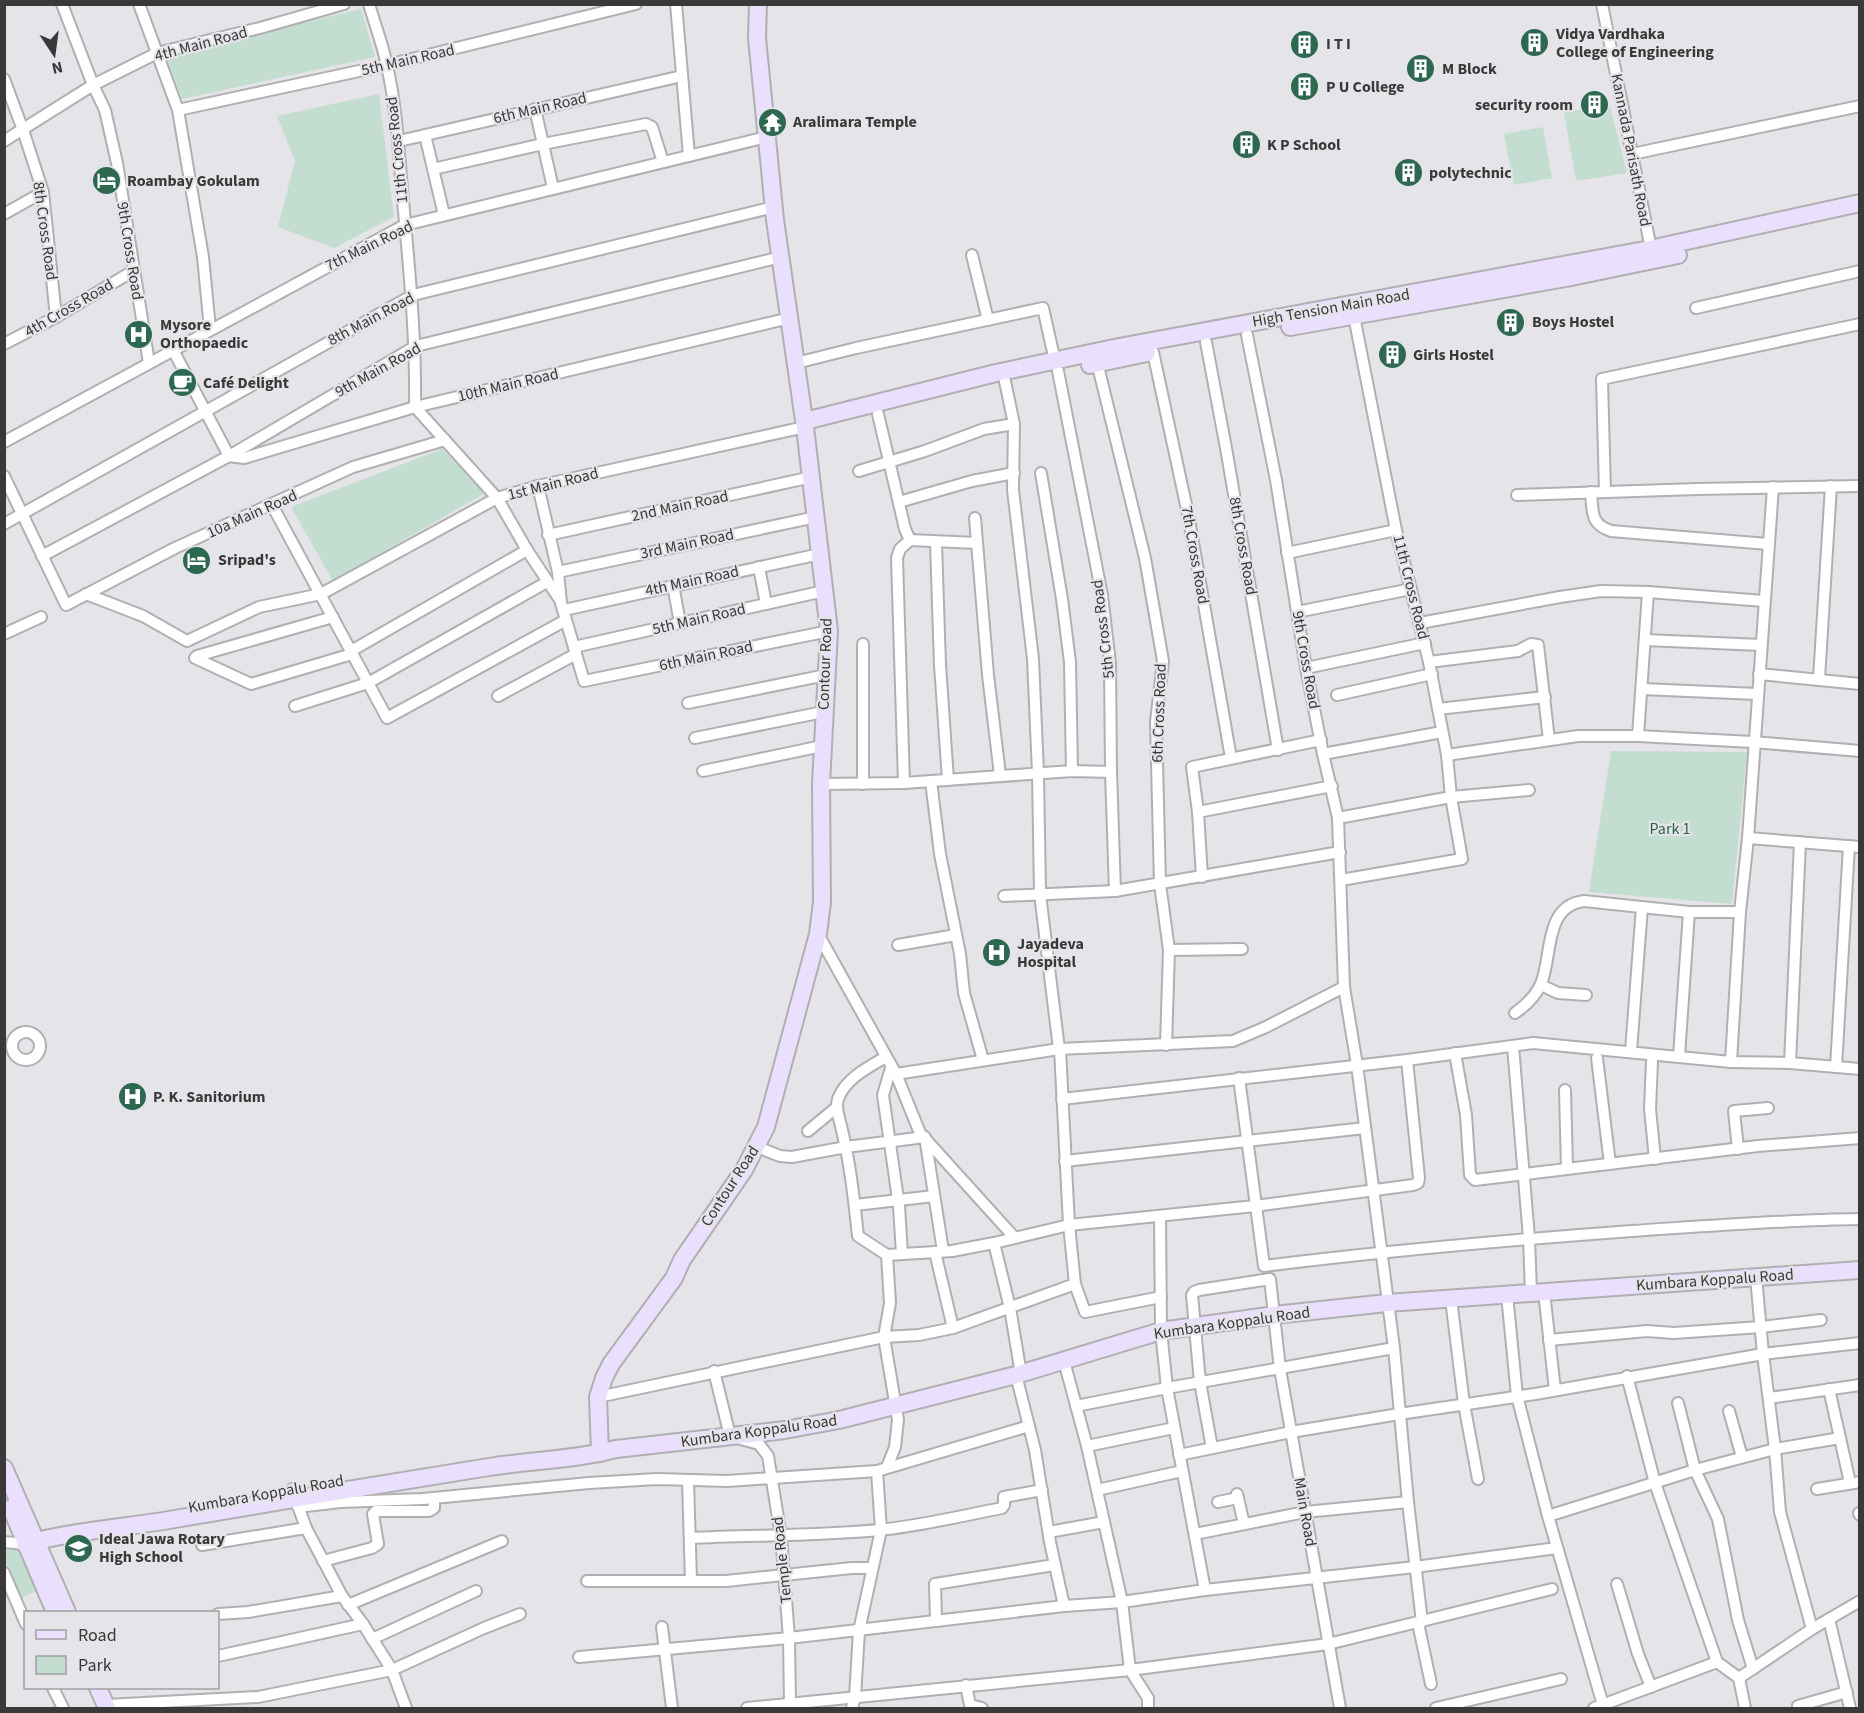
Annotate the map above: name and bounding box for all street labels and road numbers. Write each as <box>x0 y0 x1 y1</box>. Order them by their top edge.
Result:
street label: 4th Main Road <box>152 21 250 67</box>
street label: 5th Main Road <box>359 39 457 81</box>
street label: Kannada Parisath Road <box>1605 72 1657 228</box>
street label: 6th Main Road <box>491 87 589 129</box>
street label: 11th Cross Road <box>380 95 414 205</box>
street label: 8th Cross Road <box>27 180 63 282</box>
street label: 9th Cross Road <box>111 200 149 302</box>
street label: 7th Main Road <box>321 215 417 277</box>
street label: 4th Cross Road <box>20 274 118 342</box>
street label: High Tension Main Road <box>1250 283 1412 333</box>
street label: 8th Main Road <box>324 287 418 351</box>
street label: 9th Main Road <box>331 337 425 403</box>
street label: 10th Main Road <box>455 363 561 407</box>
street label: 1st Main Road <box>505 462 601 506</box>
street label: 10a Main Road <box>203 484 301 544</box>
street label: 2nd Main Road <box>629 485 731 527</box>
street label: 8th Cross Road <box>1224 495 1262 597</box>
street label: 7th Cross Road <box>1176 504 1214 606</box>
street label: 3rd Main Road <box>638 523 736 565</box>
street label: 11th Cross Road <box>1387 532 1435 642</box>
street label: 4th Main Road <box>643 560 741 602</box>
street label: 5th Cross Road <box>1086 578 1120 680</box>
street label: 5th Main Road <box>650 598 748 640</box>
street label: 9th Cross Road <box>1287 609 1325 711</box>
street label: Contour Road <box>812 618 838 710</box>
street label: 6th Main Road <box>657 635 755 677</box>
street label: 6th Cross Road <box>1146 663 1172 763</box>
street label: Contour Road <box>696 1141 764 1231</box>
street label: Kumbara Koppalu Road <box>1635 1264 1795 1296</box>
street label: Kumbara Koppalu Road <box>1152 1301 1312 1345</box>
street label: Kumbara Koppalu Road <box>679 1409 839 1453</box>
street label: Kumbara Koppalu Road <box>186 1469 346 1519</box>
street label: Main Road <box>1288 1476 1322 1548</box>
street label: Temple Road <box>767 1516 797 1604</box>

